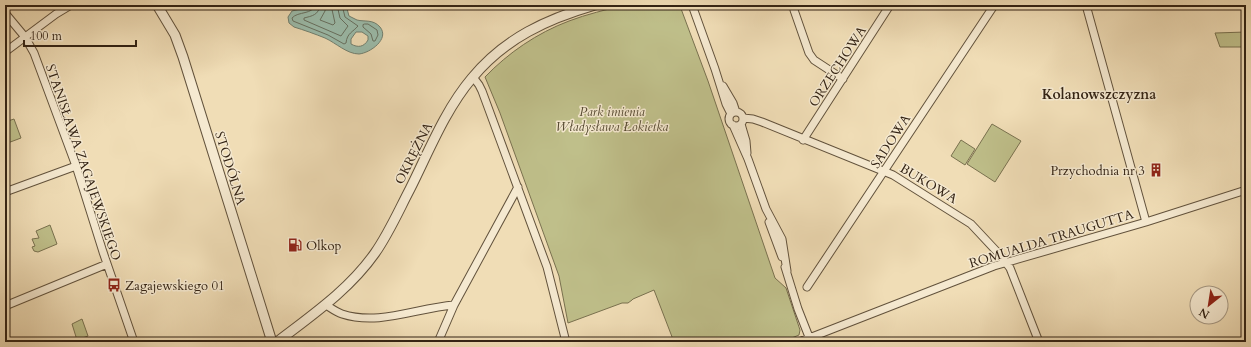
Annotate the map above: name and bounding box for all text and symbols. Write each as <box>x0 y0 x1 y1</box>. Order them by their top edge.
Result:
scale bar <box>24 22 136 48</box>
street label: ORZECHOWA <box>805 22 871 111</box>
text: 100 m <box>30 28 63 44</box>
street label: STANISŁAWA ZAGAJEWSKIEGO <box>41 62 125 263</box>
district label: Kolanowszczyzna <box>1042 85 1156 104</box>
park label: Park imienia Władysława Łokietka <box>556 103 669 136</box>
street label: SADOWA <box>867 110 915 172</box>
street label: OKRĘŻNA <box>391 119 438 188</box>
street label: STODÓLNA <box>210 129 250 208</box>
street label: BUKOWA <box>896 160 961 208</box>
place label: Przychodnia nr 3 <box>1050 162 1145 180</box>
building icon: Przychodnia nr 3 <box>1148 162 1164 178</box>
street label: ROMUALDA TRAUGUTTA <box>967 205 1136 273</box>
fuel station icon: Olkop <box>287 237 303 253</box>
place label: Olkop <box>306 237 342 255</box>
bus stop icon: Zagajewskiego 01 <box>106 277 122 293</box>
place label: Zagajewskiego 01 <box>125 277 225 295</box>
north arrow <box>1189 285 1229 325</box>
text: N <box>1196 304 1212 322</box>

